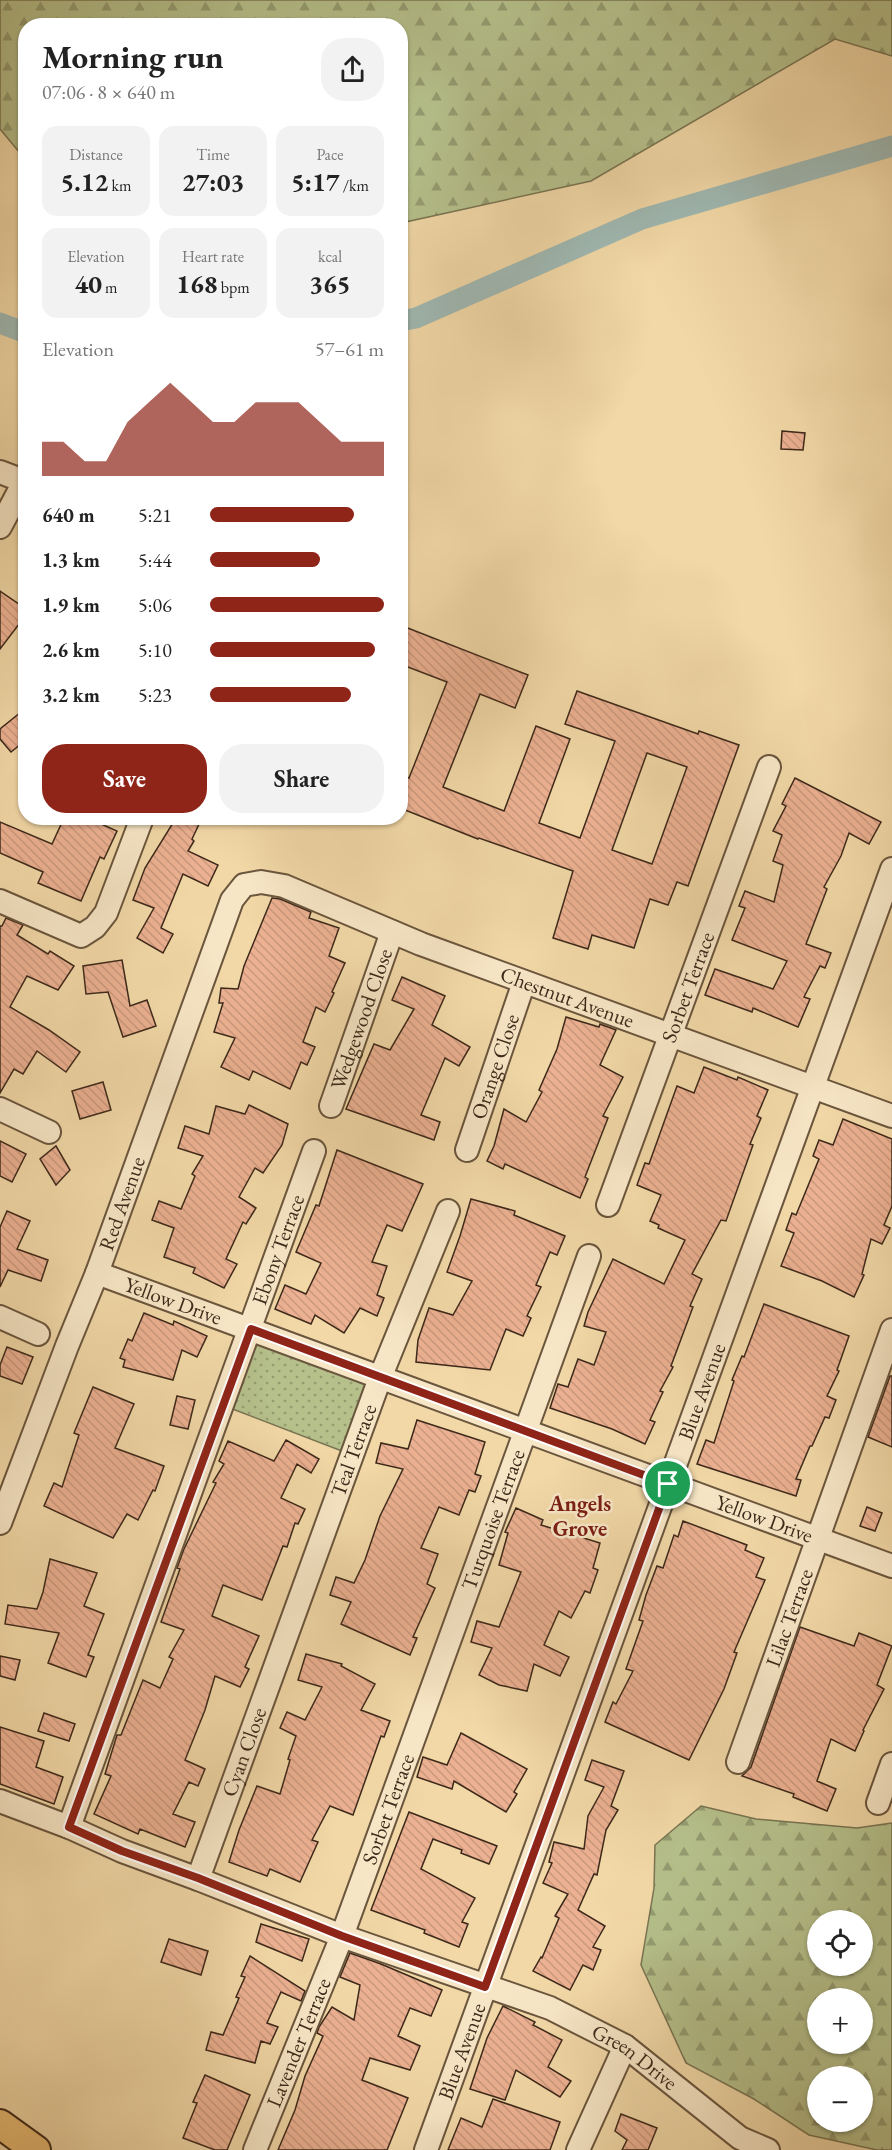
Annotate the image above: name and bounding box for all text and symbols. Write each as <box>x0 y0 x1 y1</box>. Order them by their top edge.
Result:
text: Morning run <box>42 35 224 78</box>
button: share <box>321 38 384 101</box>
text: 07:06 · 8 × 640 m <box>42 79 175 105</box>
text: Distance <box>69 144 123 165</box>
text: Time <box>196 144 230 165</box>
text: Pace <box>317 144 343 165</box>
text: 5.12 <box>61 165 108 199</box>
text: 27:03 <box>182 165 244 199</box>
text: 5:17 <box>291 165 340 199</box>
text: km <box>108 175 131 196</box>
text: /km <box>340 175 369 196</box>
text: Elevation <box>67 246 125 267</box>
text: Heart rate <box>182 246 244 267</box>
text: kcal <box>318 246 342 267</box>
text: 40 <box>74 267 102 301</box>
text: 168 <box>176 267 218 301</box>
text: 365 <box>309 267 351 301</box>
text: m <box>102 277 118 298</box>
text: bpm <box>218 277 250 298</box>
text: Elevation <box>42 336 114 362</box>
text: 57–61 m <box>315 336 384 362</box>
text: 640 m <box>42 502 95 528</box>
text: 5:21 <box>138 502 172 528</box>
text: 1.3 km <box>42 547 100 573</box>
text: 5:44 <box>138 547 172 573</box>
text: 1.9 km <box>42 592 100 618</box>
text: 5:06 <box>138 592 172 618</box>
text: 2.6 km <box>42 637 100 663</box>
text: 5:10 <box>138 637 172 663</box>
text: 3.2 km <box>42 682 100 708</box>
text: 5:23 <box>138 682 172 708</box>
button: Save <box>42 744 207 813</box>
button: Share <box>219 744 384 813</box>
street label: Sorbet Terrace <box>655 928 720 1046</box>
street label: Wedgewood Close <box>324 945 398 1093</box>
street label: Chestnut Avenue <box>497 960 638 1034</box>
street label: Orange Close <box>464 1010 525 1123</box>
street label: Red Avenue <box>92 1153 151 1254</box>
street label: Ebony Terrace <box>245 1191 310 1309</box>
street label: Yellow Drive <box>121 1270 226 1331</box>
street label: Blue Avenue <box>671 1339 731 1444</box>
street label: Teal Terrace <box>324 1400 382 1500</box>
street label: Turquoise Terrace <box>455 1445 531 1594</box>
pin <box>642 1458 693 1509</box>
icon: arrive <box>651 1467 684 1500</box>
street label: Yellow Drive <box>712 1488 817 1549</box>
district label: Angels Grove <box>548 1489 611 1543</box>
street label: Lilac Terrace <box>759 1565 819 1671</box>
street label: Cyan Close <box>215 1704 272 1800</box>
street label: Sorbet Terrace <box>355 1750 420 1868</box>
map controls <box>807 1910 873 2132</box>
button: locate <box>807 1910 873 1976</box>
street label: Lavender Terrace <box>260 1974 337 2111</box>
button: + <box>807 1988 873 2054</box>
street label: Blue Avenue <box>431 1999 491 2103</box>
street label: Green Drive <box>588 2018 683 2096</box>
button: − <box>807 2066 873 2132</box>

